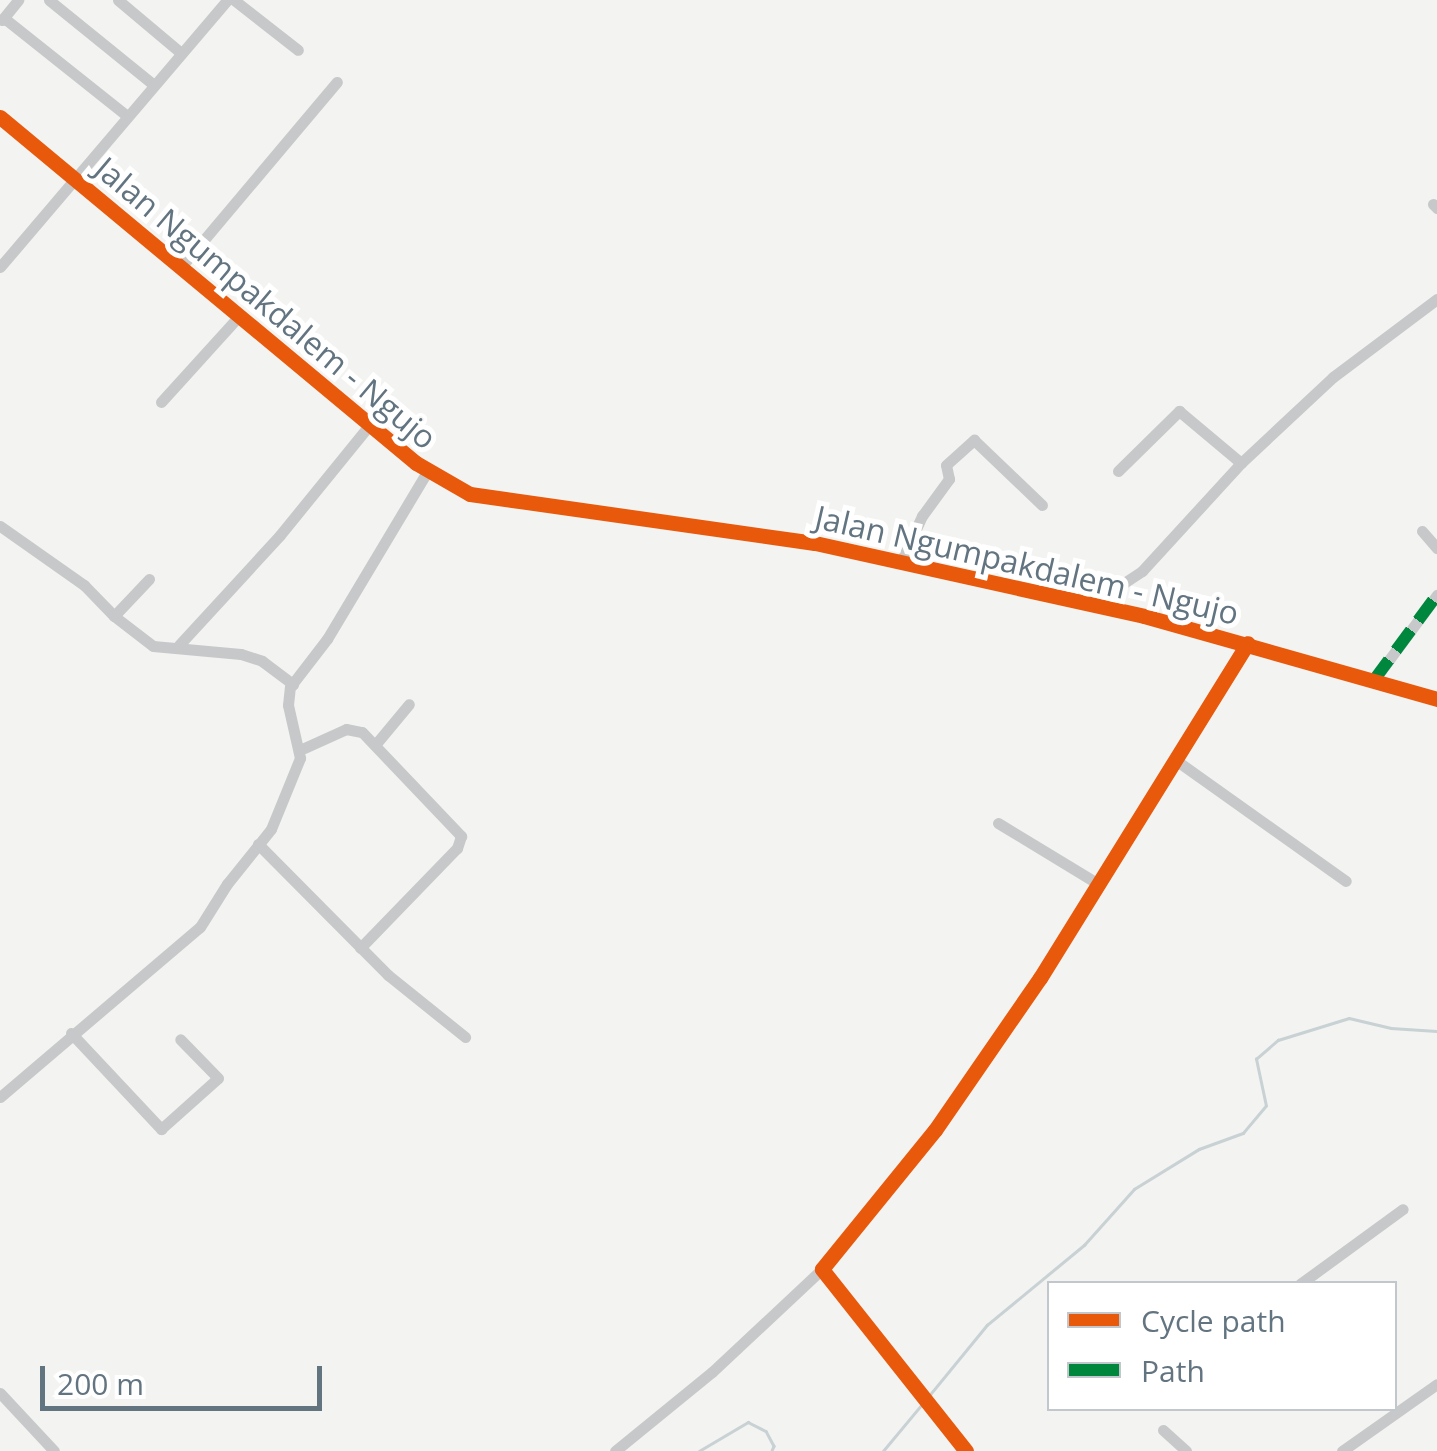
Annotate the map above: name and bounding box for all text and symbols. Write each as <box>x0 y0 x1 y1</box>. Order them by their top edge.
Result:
street label: Jalan Ngumpakdalem - Ngujo <box>88 149 444 457</box>
street label: Jalan Ngumpakdalem - Ngujo <box>812 498 1242 632</box>
legend <box>1047 1281 1397 1411</box>
text: Cycle path <box>1141 1300 1286 1341</box>
scale bar <box>45 1346 328 1408</box>
text: Path <box>1141 1350 1205 1391</box>
text: 200 m <box>57 1363 144 1404</box>

